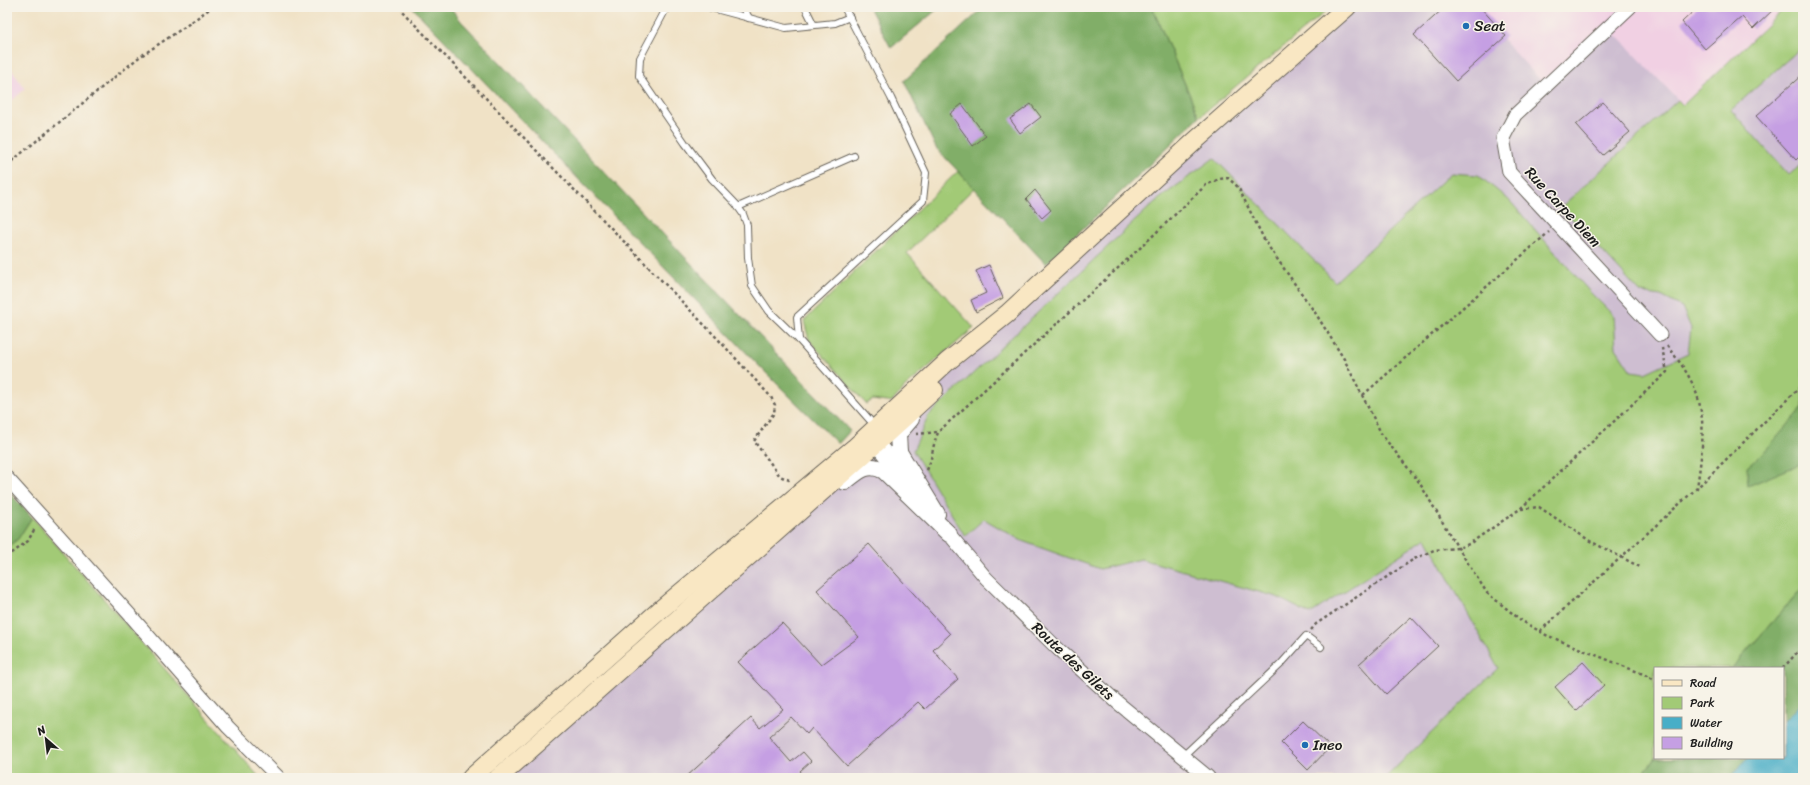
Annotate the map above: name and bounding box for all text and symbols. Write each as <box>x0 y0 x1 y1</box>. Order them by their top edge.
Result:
place label: Seat <box>1474 13 1506 39</box>
marker: Seat <box>1461 21 1471 31</box>
street label: Rue Carpe Diem <box>1518 160 1608 254</box>
street label: Route des Gilets <box>1025 615 1121 707</box>
legend <box>1654 667 1784 759</box>
text: Road <box>1690 672 1717 694</box>
text: Park <box>1690 692 1715 714</box>
text: Water <box>1690 712 1723 734</box>
north arrow <box>26 719 66 759</box>
text: N <box>33 720 50 741</box>
place label: Ineo <box>1312 732 1343 758</box>
text: Building <box>1690 732 1733 754</box>
marker: Ineo <box>1300 740 1310 750</box>

